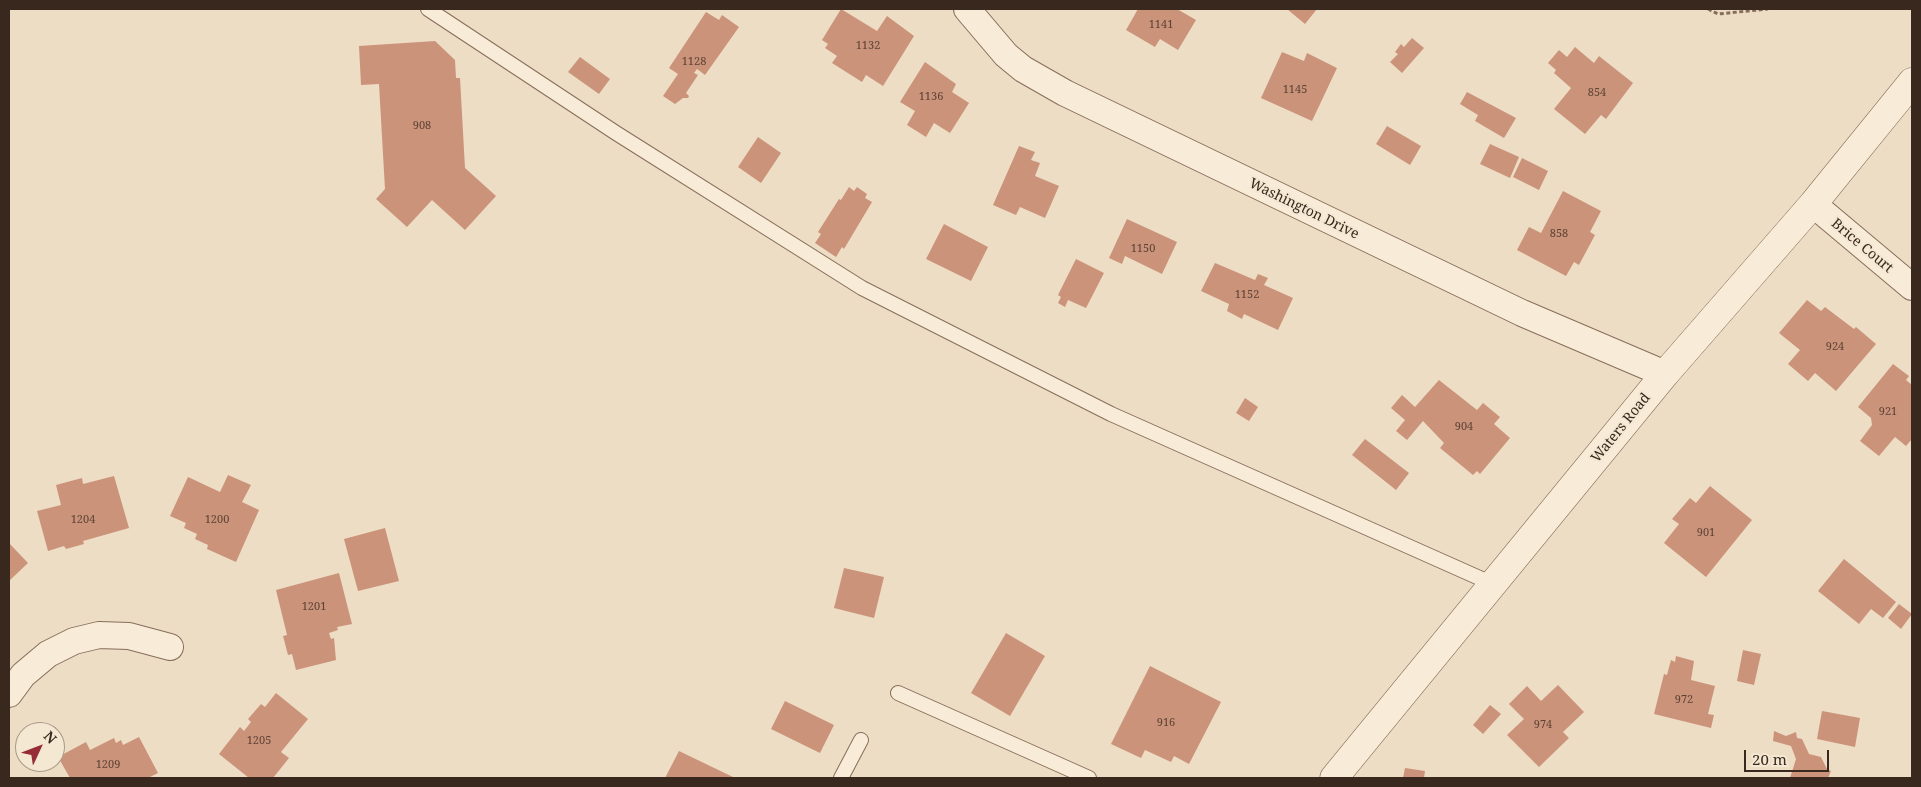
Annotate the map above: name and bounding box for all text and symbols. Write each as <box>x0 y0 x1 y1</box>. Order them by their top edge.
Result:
house number: 1141 <box>1149 18 1173 32</box>
house number: 1132 <box>856 39 880 53</box>
house number: 1128 <box>682 55 706 69</box>
house number: 1145 <box>1283 83 1307 97</box>
house number: 854 <box>1588 86 1606 100</box>
house number: 1136 <box>919 90 943 104</box>
house number: 908 <box>413 119 431 133</box>
street label: Washington Drive <box>1246 175 1362 243</box>
street label: Brice Court <box>1828 215 1896 277</box>
house number: 858 <box>1550 227 1568 241</box>
house number: 1150 <box>1131 242 1155 256</box>
house number: 1152 <box>1235 288 1259 302</box>
house number: 924 <box>1826 340 1844 354</box>
street label: Waters Road <box>1588 390 1654 466</box>
house number: 921 <box>1879 405 1897 419</box>
house number: 904 <box>1455 420 1473 434</box>
house number: 1204 <box>71 513 95 527</box>
house number: 1200 <box>205 513 229 527</box>
house number: 901 <box>1697 526 1715 540</box>
house number: 1201 <box>302 600 326 614</box>
house number: 972 <box>1675 693 1693 707</box>
house number: 916 <box>1157 716 1175 730</box>
house number: 974 <box>1534 718 1552 732</box>
north arrow <box>15 722 65 772</box>
text: N <box>40 727 61 748</box>
house number: 1205 <box>247 734 271 748</box>
scale bar <box>1746 740 1831 772</box>
text: 20 m <box>1752 749 1787 769</box>
house number: 1209 <box>96 758 120 772</box>

